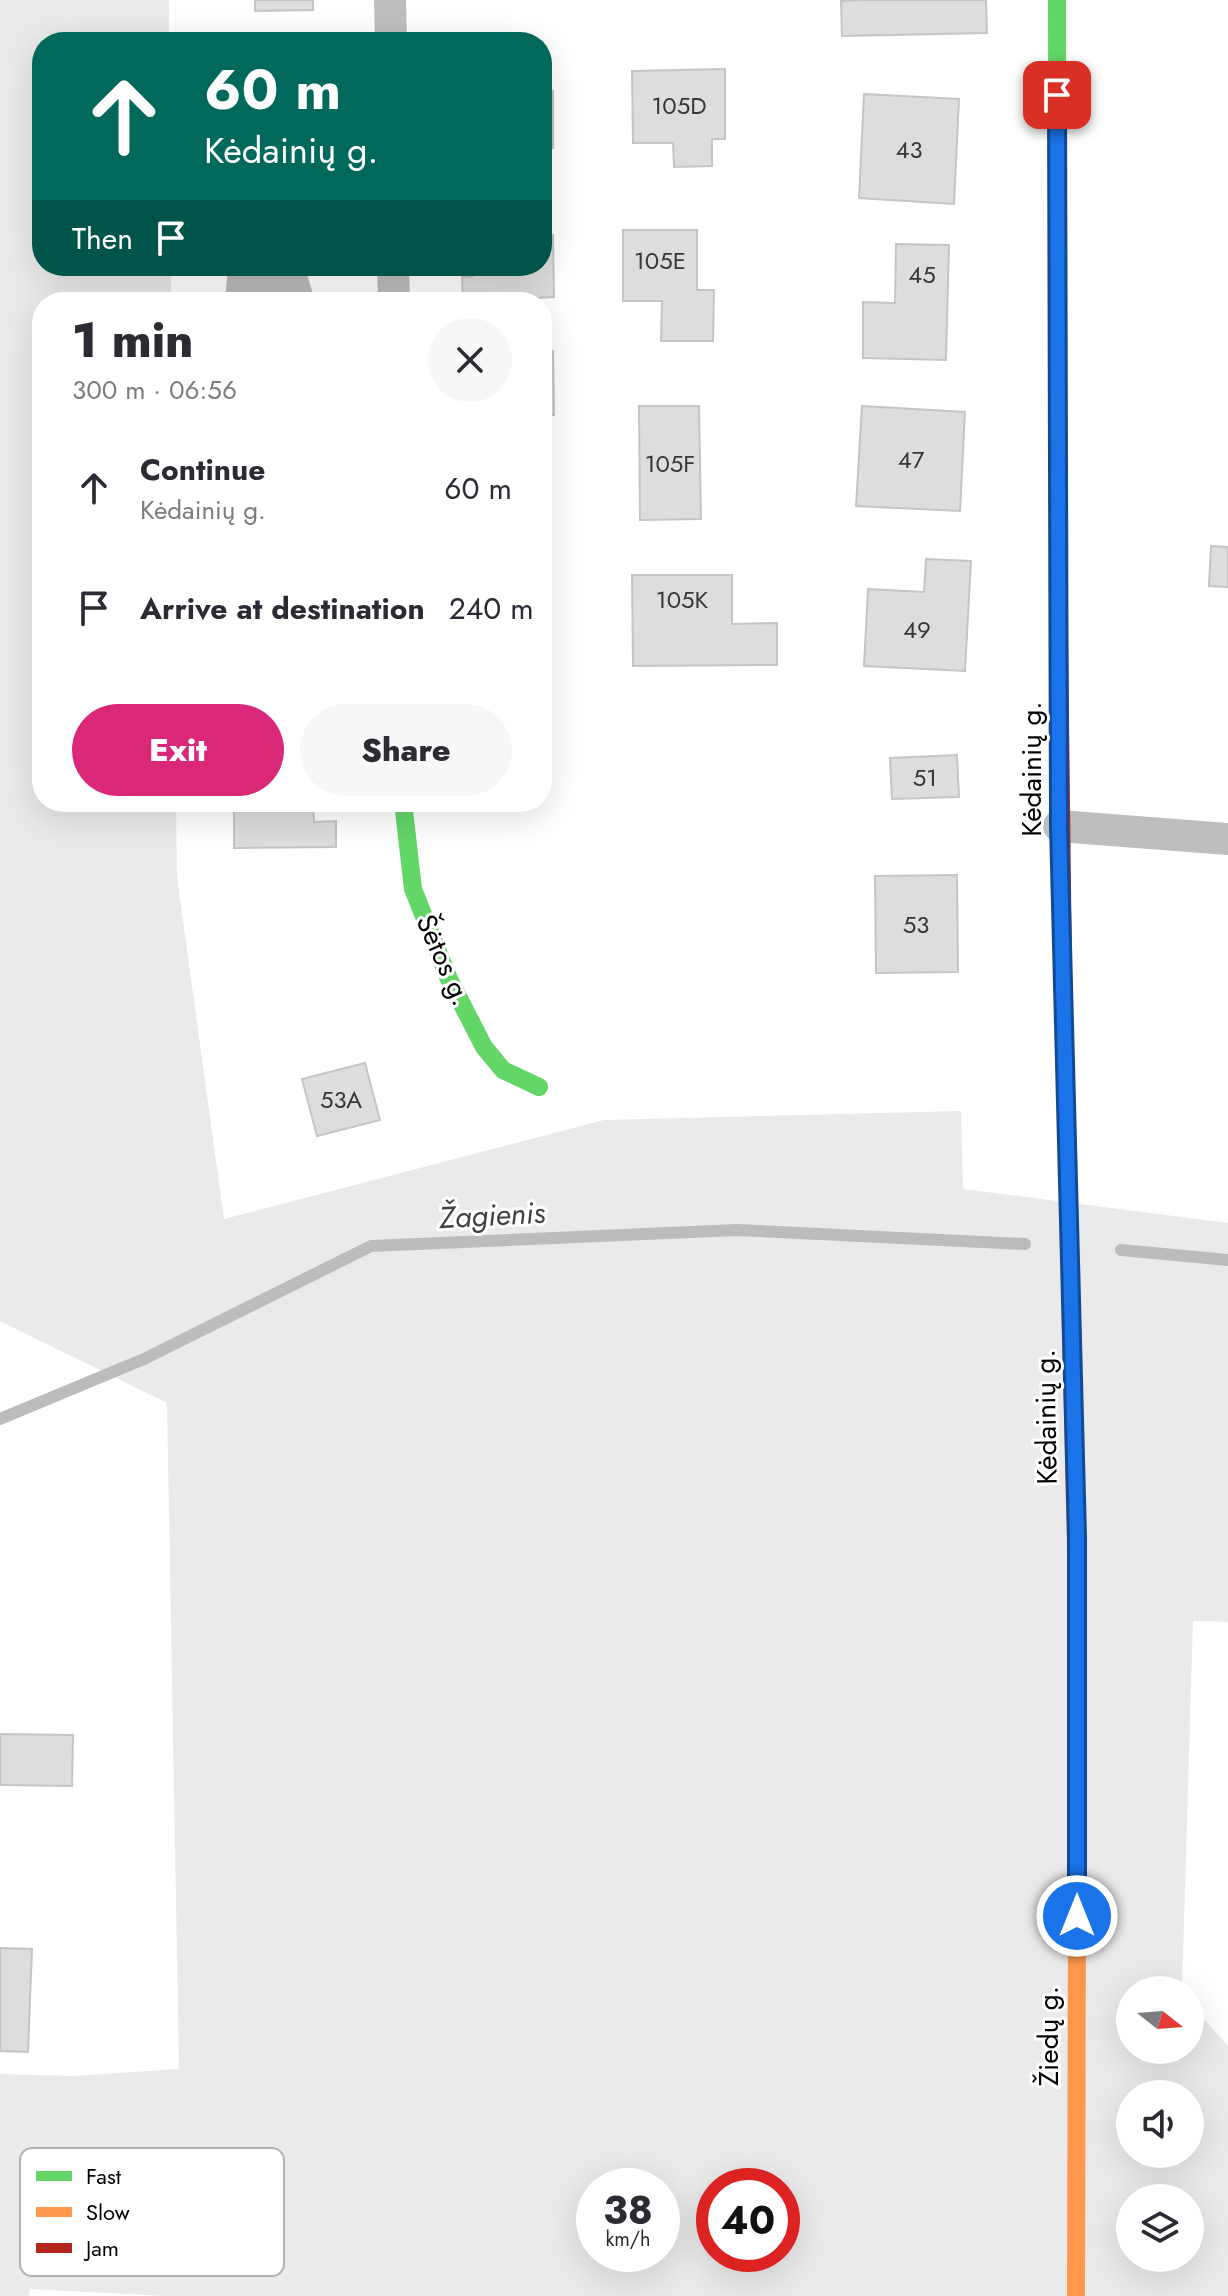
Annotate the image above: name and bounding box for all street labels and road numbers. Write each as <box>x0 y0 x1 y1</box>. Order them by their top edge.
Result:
street label: Kėdainių g. <box>1011 701 1052 837</box>
street label: Šėtos g. <box>406 908 482 1012</box>
street label: Kėdainių g. <box>1024 1349 1068 1485</box>
street label: Žiedų g. <box>1028 1986 1069 2086</box>

